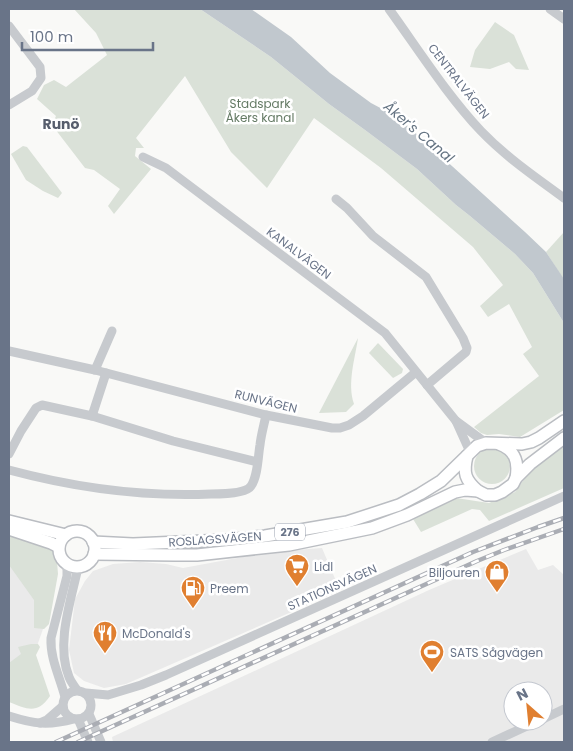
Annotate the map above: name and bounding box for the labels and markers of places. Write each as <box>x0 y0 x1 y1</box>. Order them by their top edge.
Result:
supermarket icon: Lidl <box>284 553 310 587</box>
place label: Lidl <box>314 558 333 575</box>
shop icon: Biljouren <box>484 559 510 593</box>
place label: Biljouren <box>429 564 480 581</box>
fuel station icon: Preem <box>180 575 206 609</box>
place label: Preem <box>210 580 249 597</box>
restaurant icon: McDonald's <box>92 620 118 654</box>
place label: McDonald's <box>122 625 191 642</box>
sports icon: SATS Sågvägen <box>419 639 445 673</box>
place label: SATS Sågvägen <box>450 644 543 661</box>

